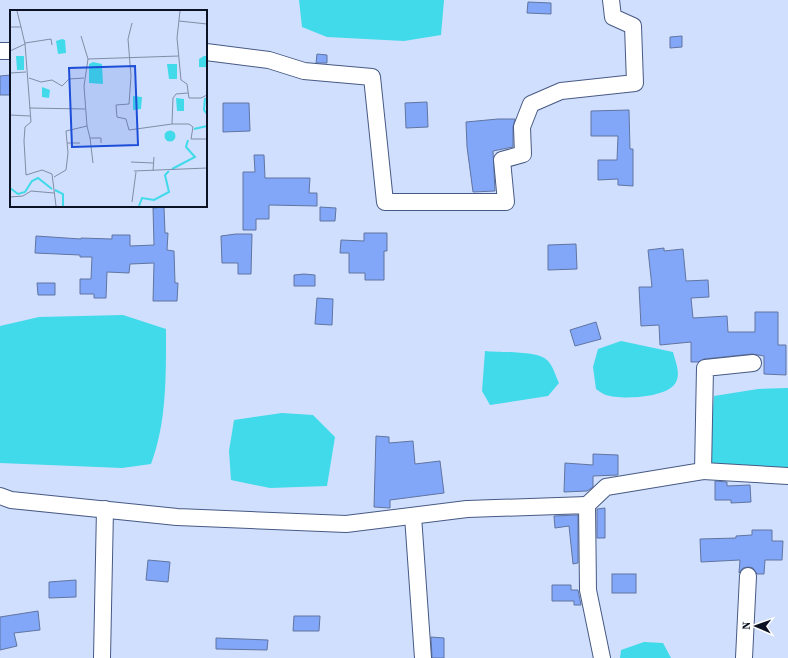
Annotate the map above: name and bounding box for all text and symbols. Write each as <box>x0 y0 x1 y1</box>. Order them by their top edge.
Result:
inset map <box>10 10 207 207</box>
north arrow <box>736 606 776 646</box>
text: N <box>739 621 754 630</box>

